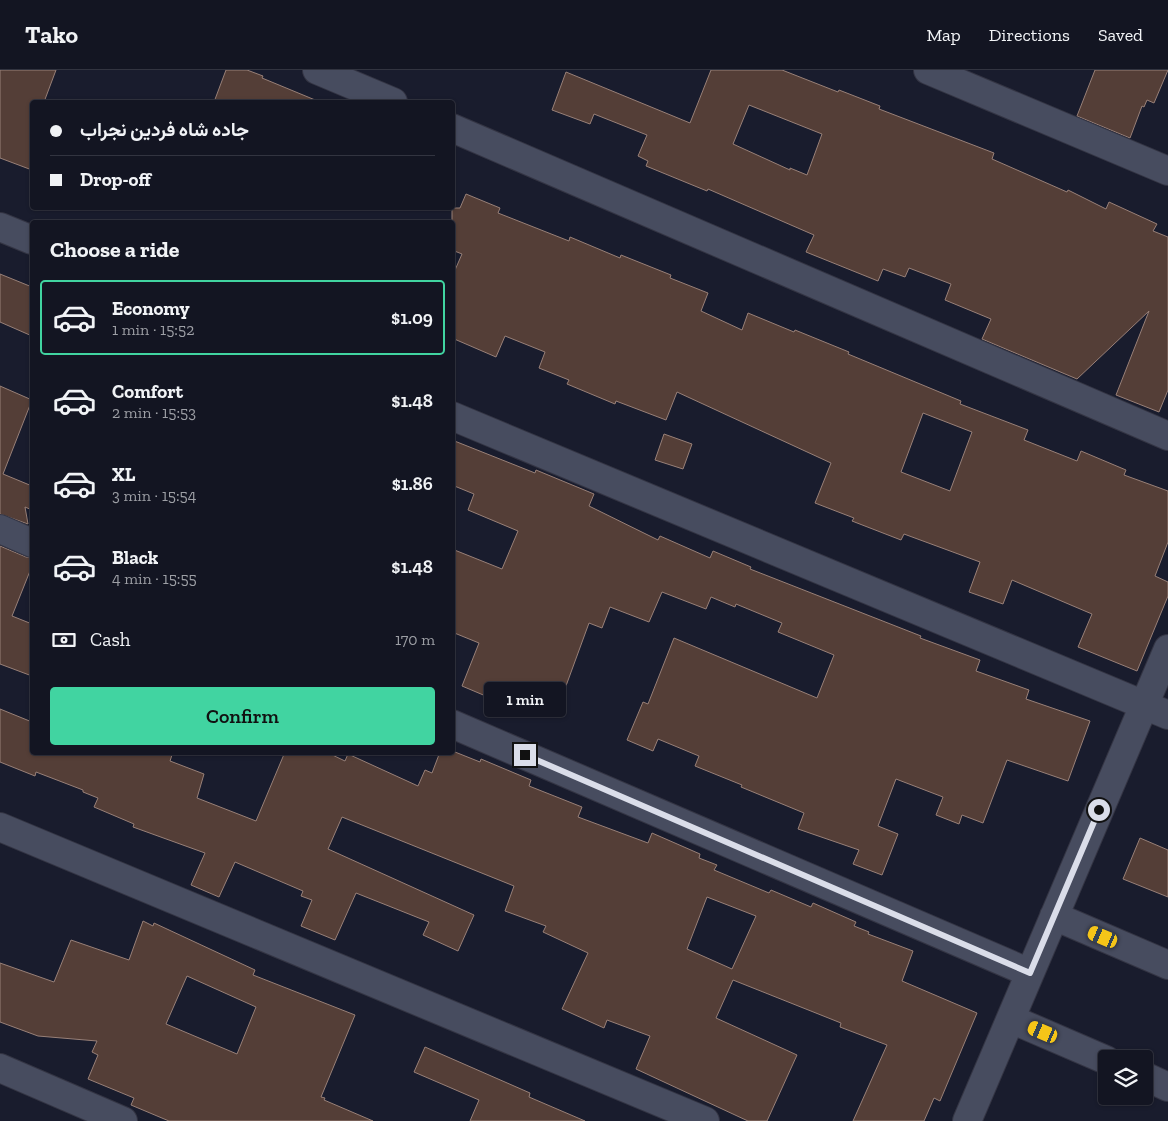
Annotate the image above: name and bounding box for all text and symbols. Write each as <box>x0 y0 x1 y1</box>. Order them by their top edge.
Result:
text: Tako <box>25 20 78 49</box>
text: Map <box>926 24 961 46</box>
text: Directions <box>989 24 1070 46</box>
text: Saved <box>1098 24 1143 46</box>
text: جاده شاه فردین نجراب <box>80 118 249 141</box>
text: Drop-off <box>80 168 151 191</box>
text: Choose a ride <box>50 236 180 263</box>
icon: car <box>52 295 97 340</box>
text: Economy <box>112 297 190 320</box>
text: $1.09 <box>391 306 433 329</box>
text: 1 min · 15:52 <box>112 320 194 339</box>
icon: car <box>52 378 97 423</box>
text: Comfort <box>112 380 183 403</box>
text: $1.48 <box>391 389 433 412</box>
text: 2 min · 15:53 <box>112 403 196 422</box>
icon: car <box>52 461 97 506</box>
text: XL <box>112 463 135 486</box>
text: $1.86 <box>392 472 433 495</box>
text: 3 min · 15:54 <box>112 486 196 505</box>
icon: car <box>52 544 97 589</box>
text: Black <box>112 546 158 569</box>
text: $1.48 <box>391 555 433 578</box>
text: 4 min · 15:55 <box>112 569 197 588</box>
icon: cash <box>50 626 78 654</box>
text: Cash <box>90 628 130 651</box>
text: 170 m <box>395 630 435 649</box>
callout: 1 min <box>484 682 566 718</box>
button: Confirm <box>50 687 435 745</box>
text: 1 min <box>506 690 544 709</box>
route end <box>514 744 536 766</box>
route start <box>1088 799 1110 821</box>
car <box>1086 924 1119 950</box>
car <box>1026 1019 1059 1045</box>
map controls <box>1098 1050 1153 1105</box>
button: layers <box>1098 1050 1153 1105</box>

